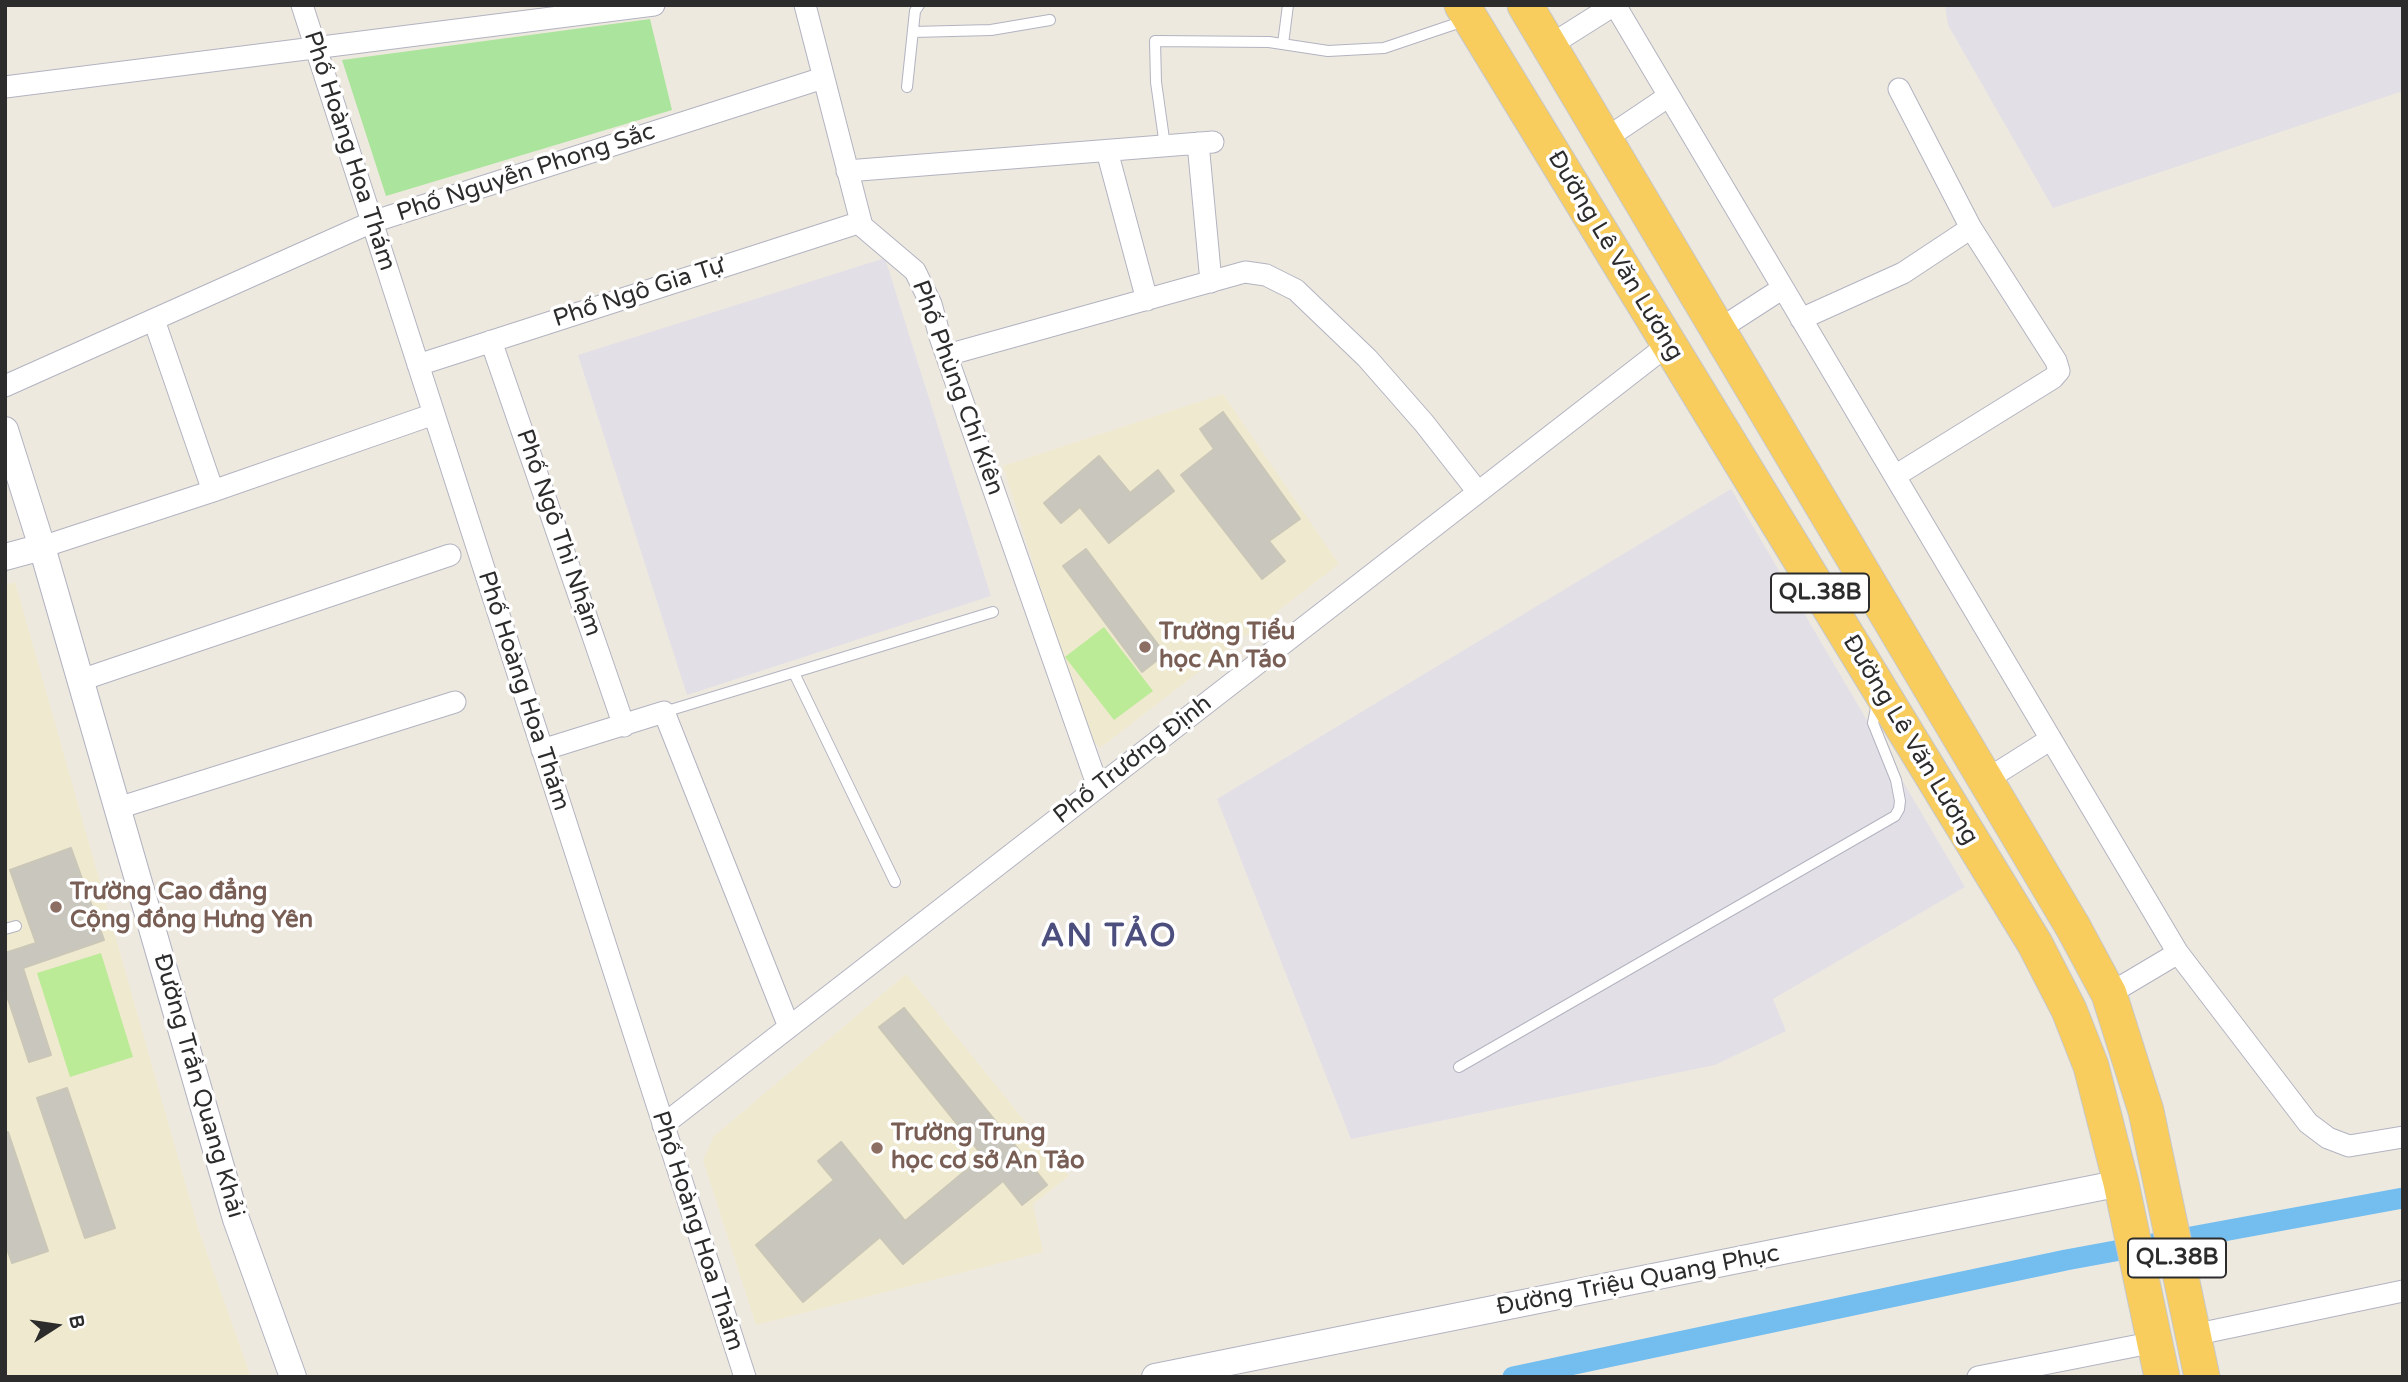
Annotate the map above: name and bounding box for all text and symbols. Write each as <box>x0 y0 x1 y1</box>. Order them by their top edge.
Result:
street label: Phố Hoàng Hoa Thám <box>297 28 401 274</box>
street label: Phố Nguyễn Phong Sắc <box>393 118 659 228</box>
street label: Đường Lê Văn Lương <box>1541 146 1689 366</box>
street label: Phố Ngô Gia Tự <box>550 252 728 334</box>
street label: Phố Phùng Chí Kiên <box>905 277 1009 499</box>
street label: Phố Ngô Thì Nhậm <box>509 426 607 640</box>
street label: Phố Hoàng Hoa Thám <box>471 568 575 814</box>
road number: QL.38B <box>1771 573 1869 612</box>
place label: Trường Tiểu học An Tảo <box>1159 619 1295 675</box>
street label: Đường Lê Văn Lương <box>1836 630 1984 850</box>
marker: Trường Tiểu học An Tảo <box>1137 639 1153 655</box>
street label: Phố Trương Định <box>1048 689 1218 831</box>
place label: Trường Cao đẳng Cộng đồng Hưng Yên <box>70 879 313 935</box>
marker: Trường Cao đẳng Cộng đồng Hưng Yên <box>48 899 64 915</box>
district label: AN TẢO <box>1041 919 1177 957</box>
street label: Đường Trần Quang Khải <box>146 950 250 1222</box>
street label: Phố Hoàng Hoa Thám <box>645 1108 749 1354</box>
place label: Trường Trung học cơ sở An Tảo <box>891 1120 1085 1176</box>
marker: Trường Trung học cơ sở An Tảo <box>869 1140 885 1156</box>
road number: QL.38B <box>2128 1238 2226 1278</box>
street label: Đường Triệu Quang Phục <box>1494 1239 1782 1323</box>
north arrow <box>21 1291 91 1361</box>
text: B <box>64 1313 89 1330</box>

